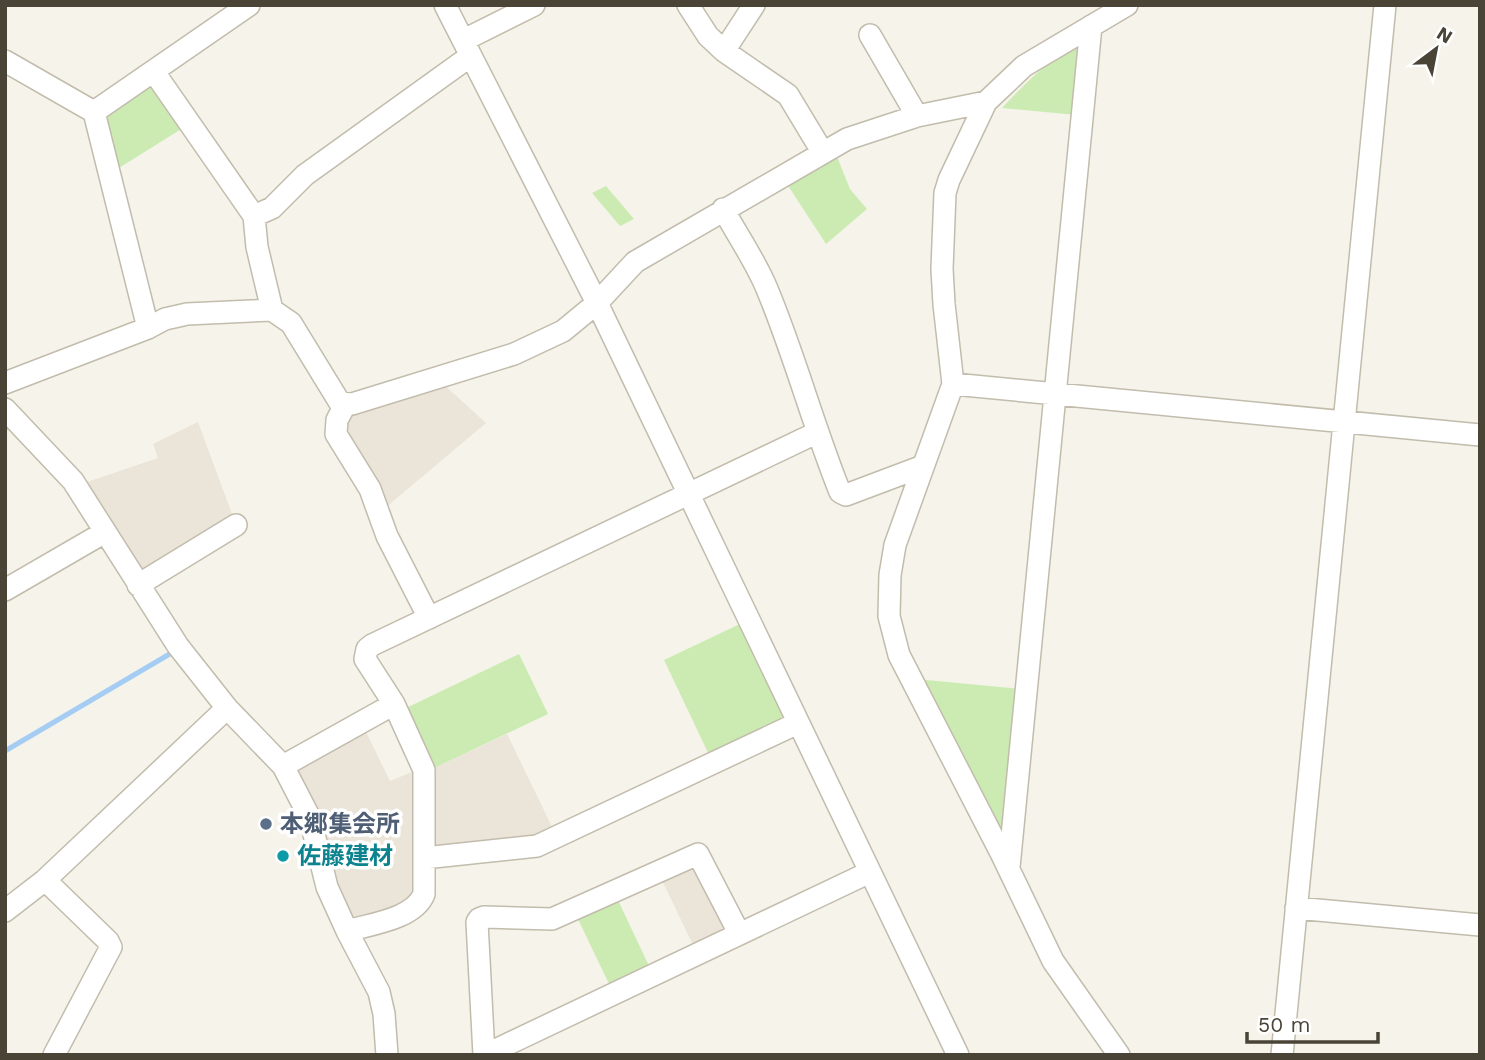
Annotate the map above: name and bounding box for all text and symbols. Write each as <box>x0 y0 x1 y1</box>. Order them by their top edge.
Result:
north arrow <box>1401 14 1471 84</box>
text: N <box>1433 22 1457 48</box>
place label: 本郷集会所 <box>280 810 400 838</box>
marker: 本郷集会所 <box>258 816 274 832</box>
place label: 佐藤建材 <box>297 842 393 870</box>
marker: 佐藤建材 <box>275 848 291 864</box>
scale bar <box>1247 1000 1378 1044</box>
text: 50 m <box>1258 1012 1310 1037</box>

